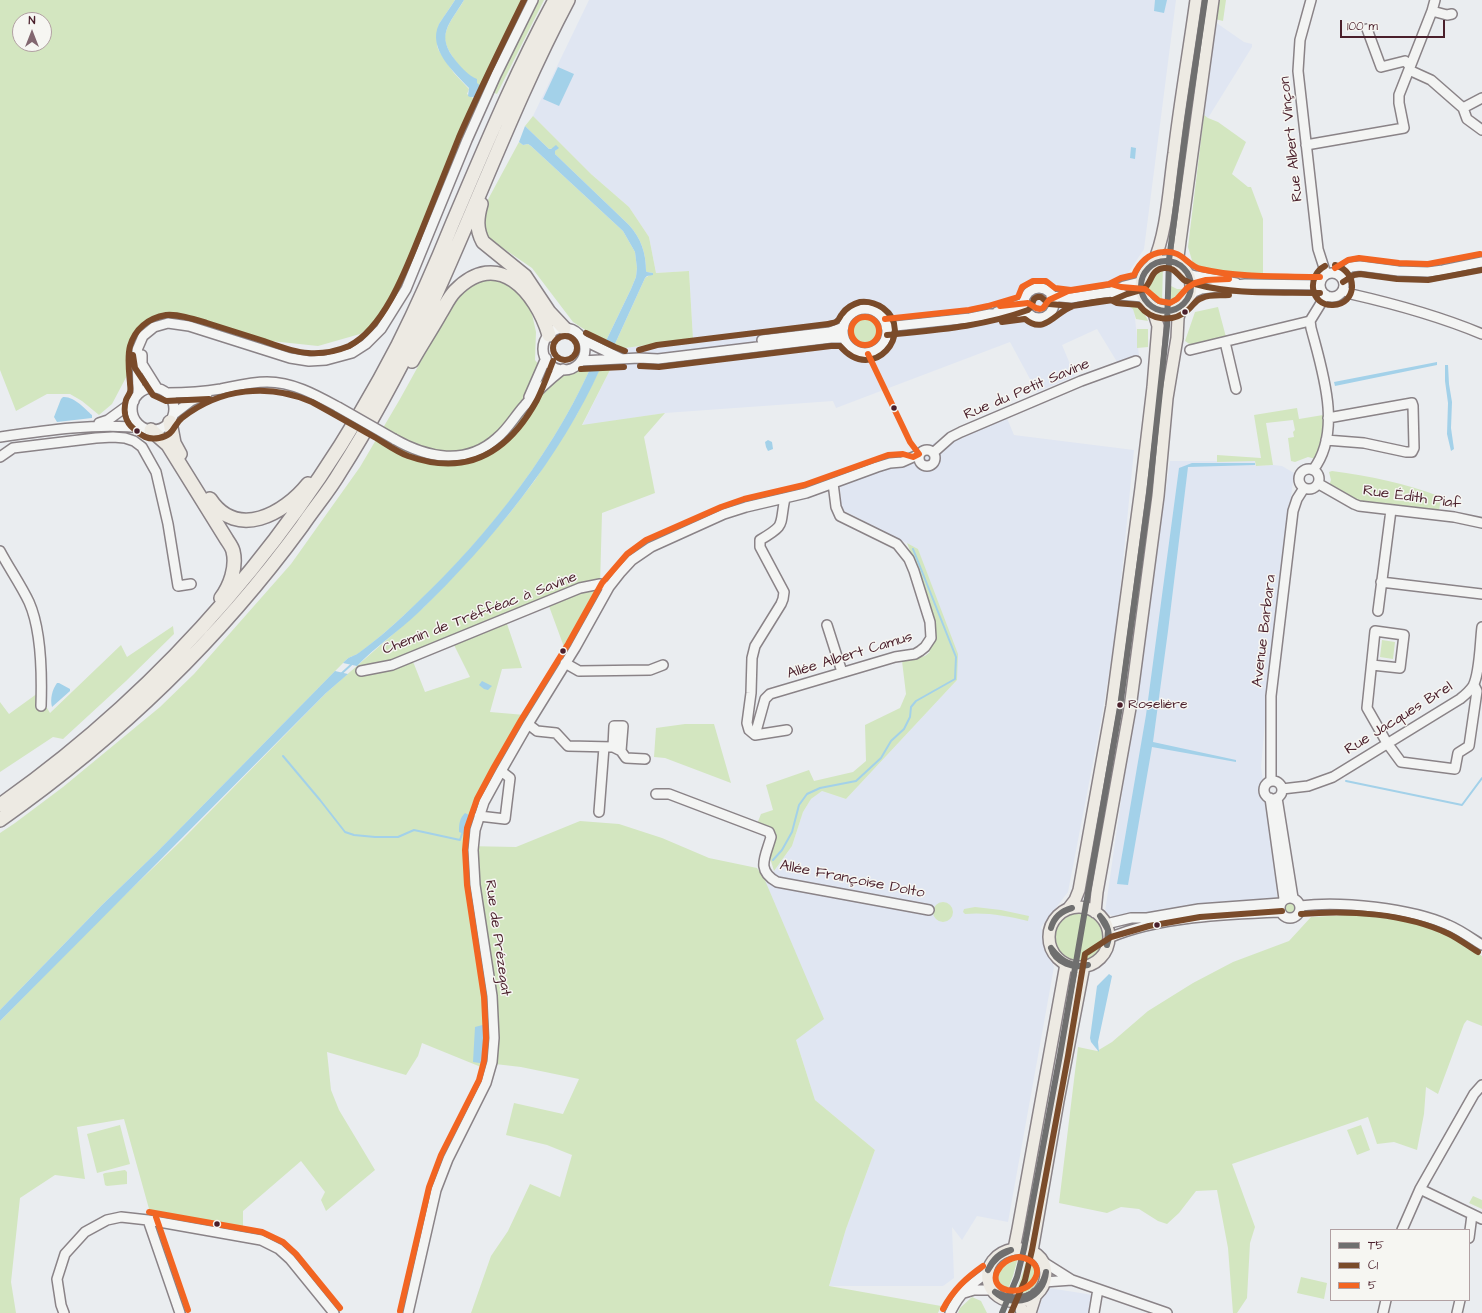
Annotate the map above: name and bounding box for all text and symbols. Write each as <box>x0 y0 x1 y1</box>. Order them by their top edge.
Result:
north arrow <box>12 12 52 52</box>
scale bar <box>1342 12 1447 38</box>
text: N <box>29 13 35 28</box>
text: 100 m <box>1347 18 1378 35</box>
street label: Rue Albert Vinçon <box>1276 75 1308 203</box>
unlabelled marker <box>1180 307 1190 317</box>
street label: Rue du Petit Savine <box>961 355 1093 425</box>
unlabelled marker <box>889 403 899 413</box>
unlabelled marker <box>132 426 142 436</box>
street label: Rue Édith Piaf <box>1362 482 1462 514</box>
street label: Chemin de Tréfféac à Savine <box>380 569 580 659</box>
street label: Avenue Barbara <box>1249 574 1281 688</box>
street label: Allée Albert Camus <box>785 628 915 684</box>
unlabelled marker <box>558 646 568 656</box>
street label: Rue Jacques Brel <box>1342 679 1456 759</box>
place label: Roselière <box>1128 697 1188 713</box>
marker: Roselière <box>1115 700 1125 710</box>
street label: Allée Françoise Dolto <box>778 857 926 903</box>
street label: Rue de Prézegat <box>480 879 514 997</box>
unlabelled marker <box>1152 920 1162 930</box>
unlabelled marker <box>212 1219 222 1229</box>
legend <box>1330 1229 1470 1301</box>
text: T5 <box>1368 1237 1384 1254</box>
text: C1 <box>1368 1257 1378 1274</box>
text: 5 <box>1368 1277 1377 1294</box>

